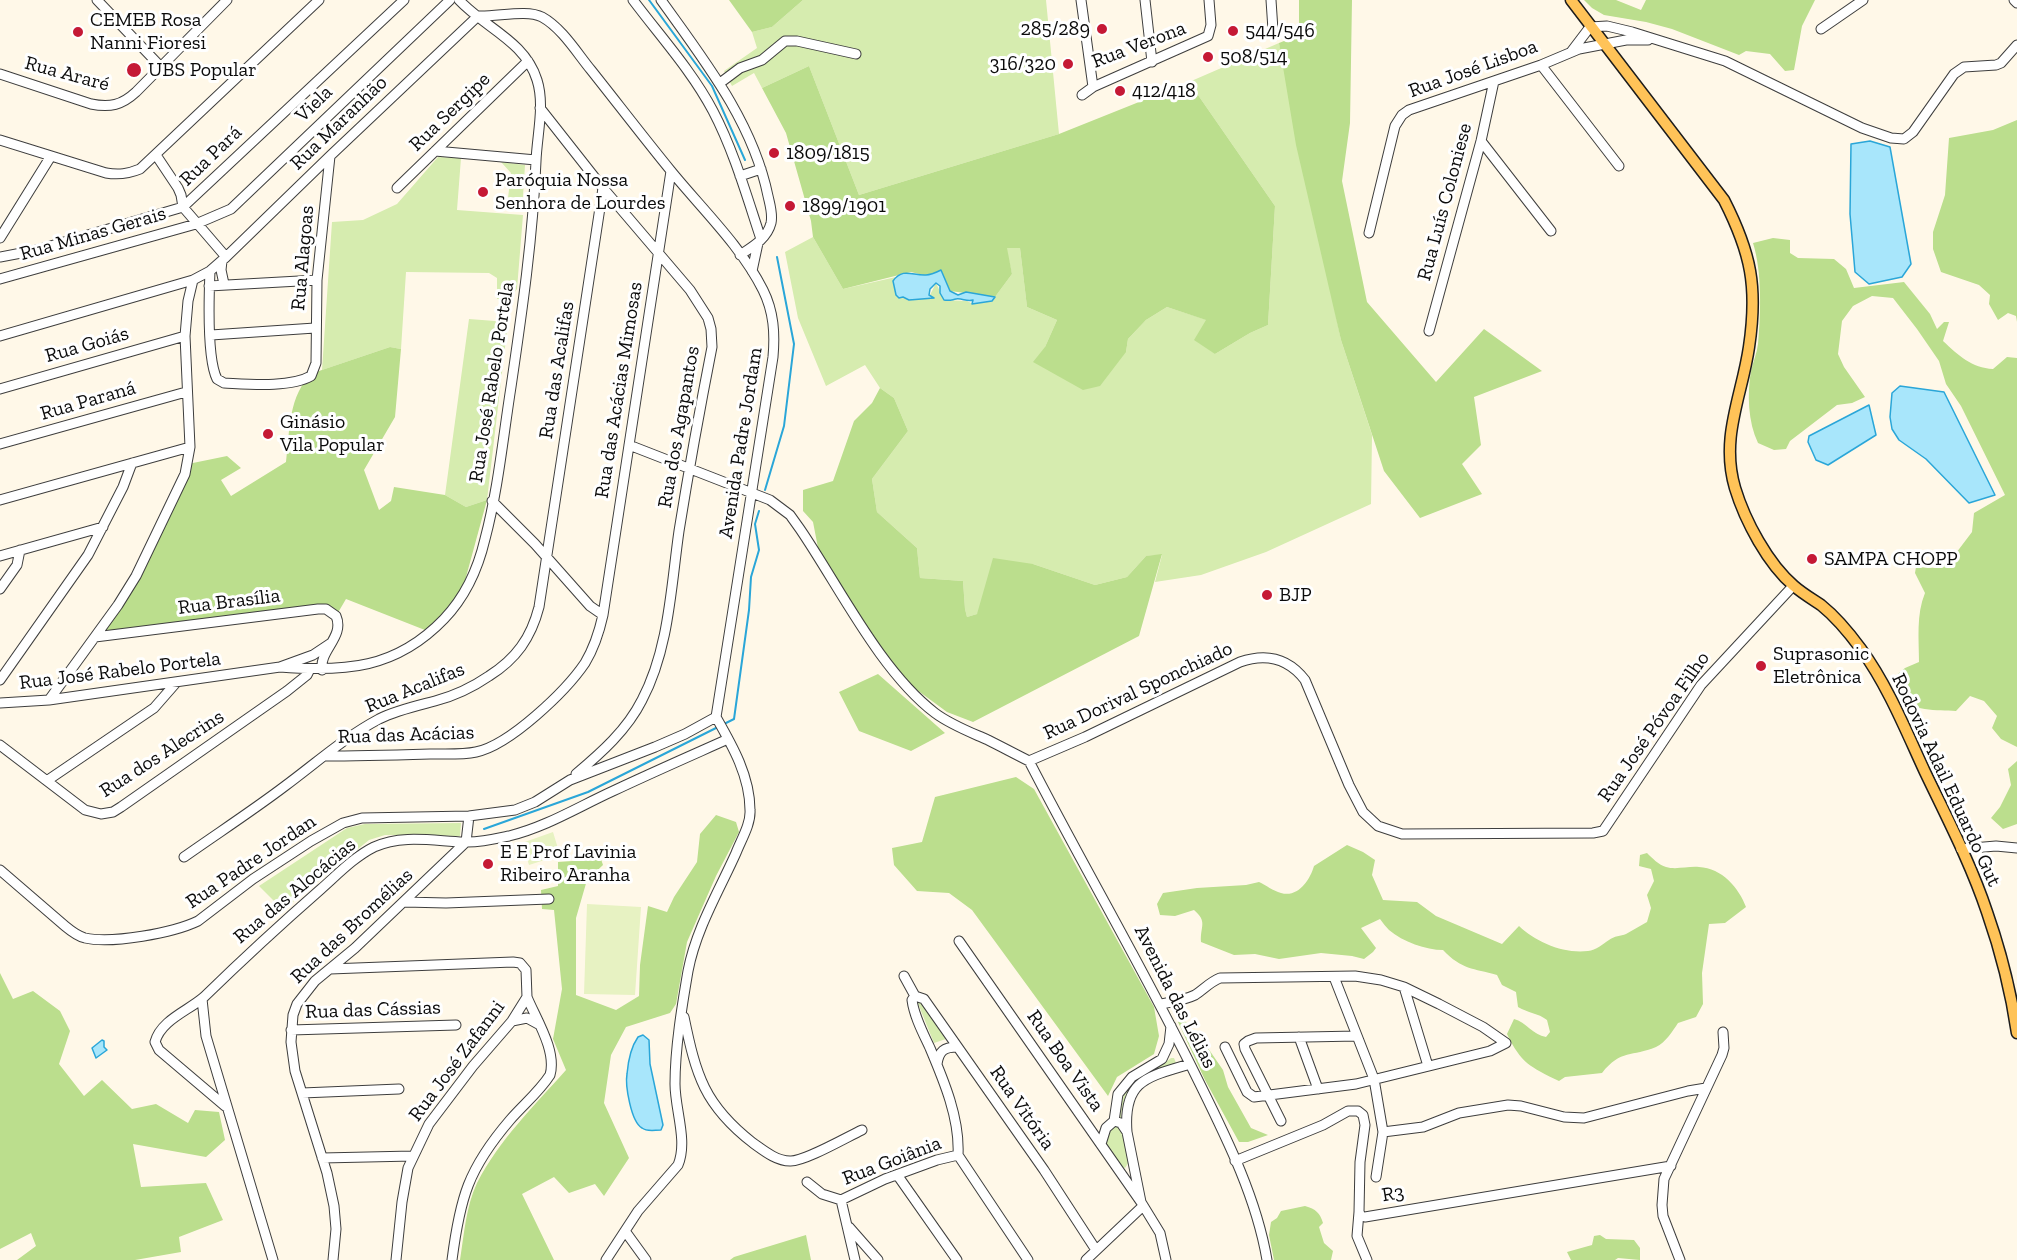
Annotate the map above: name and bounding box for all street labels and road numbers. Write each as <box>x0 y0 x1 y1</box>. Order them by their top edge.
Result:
street label: Rua Verona <box>1089 16 1189 74</box>
street label: Rua José Lisboa <box>1405 35 1541 103</box>
street label: Rua Araré <box>22 51 112 97</box>
street label: Rua Sergipe <box>405 68 495 156</box>
street label: Rua Maranhão <box>286 71 392 175</box>
street label: Viela <box>290 81 338 127</box>
street label: Rua Pará <box>175 121 247 191</box>
street label: Rua Luís Coloniese <box>1412 121 1478 283</box>
street label: Rua Minas Gerais <box>17 202 169 266</box>
street label: Rua Alagoas <box>286 204 320 312</box>
street label: Rua José Rabelo Portela <box>464 280 520 484</box>
street label: Rua das Acácias Mimosas <box>590 280 648 500</box>
street label: Rua das Acalifas <box>534 299 580 441</box>
street label: Rua Goiás <box>42 322 132 368</box>
street label: Rua dos Agapantos <box>653 344 705 510</box>
street label: Avenida Padre Jordam <box>714 346 768 540</box>
street label: Rua Paraná <box>38 376 138 426</box>
street label: Rua Brasília <box>177 584 281 620</box>
street label: Rua Dorival Sponchiado <box>1040 637 1236 745</box>
street label: Rua José Rabelo Portela <box>18 647 222 695</box>
street label: Rua José Póvoa Filho <box>1593 647 1715 807</box>
street label: Rua Acalifas <box>362 657 468 719</box>
street label: Rodovia Adail Eduardo Gut <box>1886 670 2006 890</box>
street label: Rua dos Alecrins <box>95 705 229 803</box>
street label: Rua das Acácias <box>337 721 475 749</box>
street label: Rua Padre Jordan <box>181 810 321 914</box>
street label: Rua das Alocácias <box>229 833 361 949</box>
street label: Rua das Bromélias <box>286 863 418 989</box>
street label: Avenida das Lélias <box>1129 922 1221 1072</box>
street label: Rua das Cássias <box>305 996 441 1024</box>
street label: Rua José Zafanni <box>404 996 510 1126</box>
street label: Rua Boa Vista <box>1021 1006 1109 1116</box>
street label: Rua Vitória <box>984 1061 1060 1155</box>
street label: Rua Goiânia <box>839 1131 945 1191</box>
street label: R3 <box>1380 1180 1406 1208</box>

